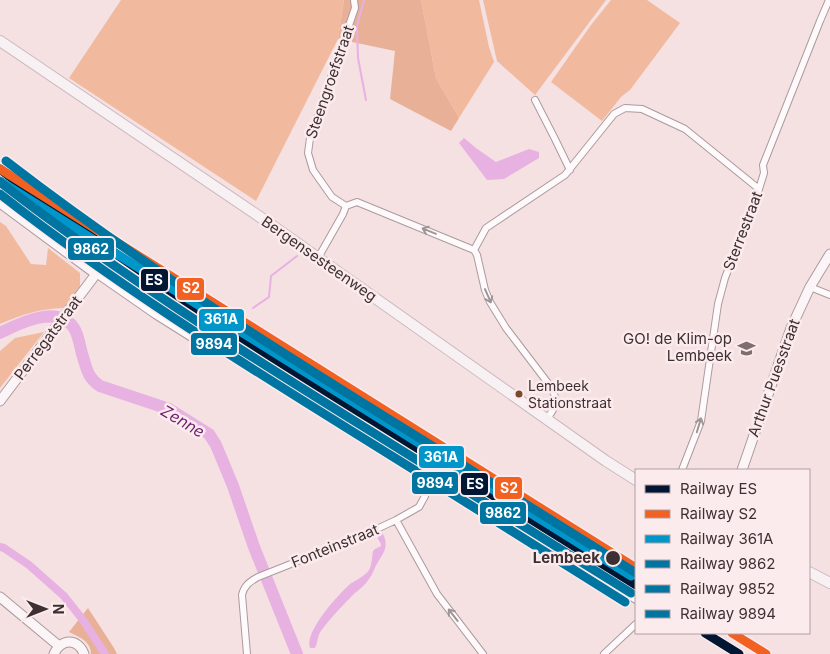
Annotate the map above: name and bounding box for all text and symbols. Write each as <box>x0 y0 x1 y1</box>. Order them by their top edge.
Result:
street label: Steengroefstraat <box>301 23 358 141</box>
street label: Sterrestraat <box>719 188 766 273</box>
street label: Bergensesteenweg <box>258 212 381 305</box>
one-way arrow <box>422 226 437 235</box>
line badge: 9862 <box>67 237 115 261</box>
text: 9862 <box>73 240 109 257</box>
line badge: ES <box>140 268 169 292</box>
text: ES <box>145 271 163 288</box>
line badge: S2 <box>176 277 205 301</box>
text: S2 <box>182 279 200 296</box>
one-way arrow <box>484 288 493 303</box>
street label: Perregatstraat <box>10 292 86 384</box>
line badge: 361A <box>198 308 245 332</box>
text: 361A <box>204 310 239 327</box>
street label: Arthur Puesstraat <box>743 316 804 439</box>
place label: GO! de Klim-op Lembeek <box>623 329 733 365</box>
line badge: 9894 <box>190 332 238 356</box>
text: 9894 <box>196 335 232 352</box>
school or university icon: GO! de Klim-op Lembeek <box>736 338 756 358</box>
place label: Lembeek Stationstraat <box>528 377 612 411</box>
marker: Lembeek Stationstraat <box>514 389 524 399</box>
water label: Zenne <box>158 400 208 442</box>
one-way arrow <box>695 417 704 433</box>
line badge: 361A <box>418 445 465 469</box>
text: 361A <box>424 448 459 465</box>
legend <box>635 469 810 634</box>
line badge: 9894 <box>411 471 459 495</box>
line badge: ES <box>460 472 489 496</box>
text: 9894 <box>417 474 453 491</box>
text: ES <box>466 475 484 492</box>
line badge: S2 <box>494 476 523 500</box>
text: S2 <box>500 479 518 496</box>
text: Railway ES <box>680 479 757 498</box>
line badge: 9862 <box>479 501 527 525</box>
text: 9862 <box>485 504 521 521</box>
text: Railway S2 <box>680 504 757 523</box>
street label: Fonteinstraat <box>288 519 381 572</box>
text: Railway 361A <box>680 529 773 548</box>
place label: Lembeek <box>533 548 600 567</box>
marker: Lembeek <box>604 549 622 567</box>
text: Railway 9862 <box>680 554 775 573</box>
text: Railway 9852 <box>680 579 775 598</box>
north arrow <box>20 584 70 634</box>
text: N <box>50 604 67 614</box>
text: Railway 9894 <box>680 604 776 623</box>
one-way arrow <box>448 609 459 622</box>

